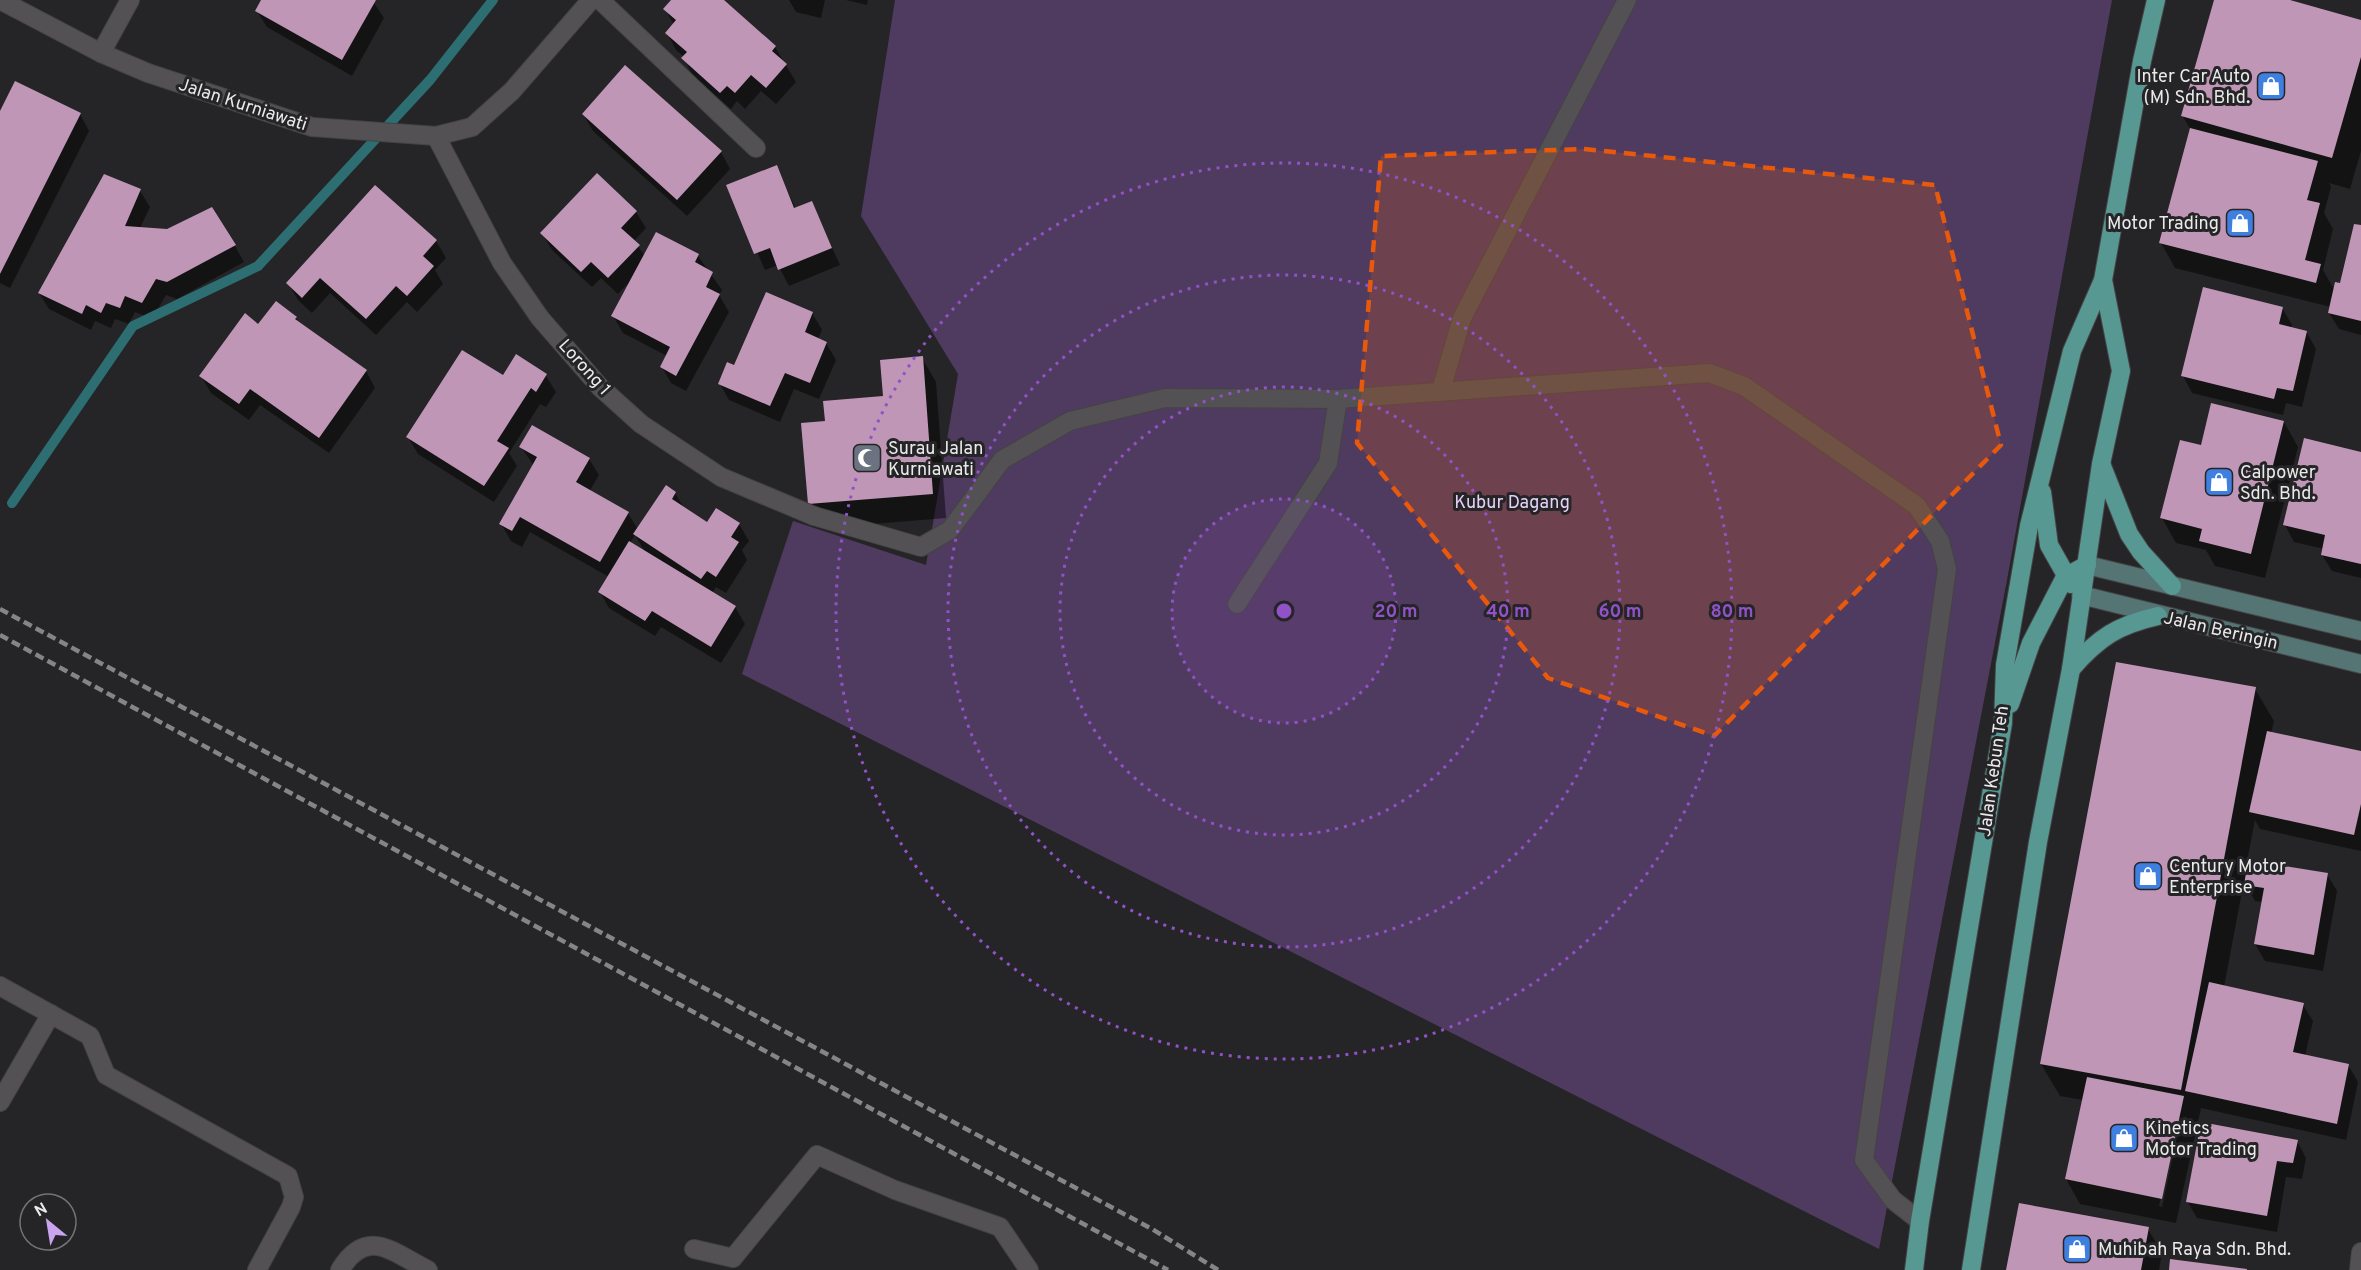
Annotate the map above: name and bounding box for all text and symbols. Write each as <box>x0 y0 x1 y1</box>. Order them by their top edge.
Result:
place label: Inter Car Auto (M) Sdn. Bhd. <box>2137 66 2250 110</box>
shop icon: Inter Car Auto (M) Sdn. Bhd. <box>2255 70 2287 102</box>
street label: Jalan Kurniawati <box>175 74 310 137</box>
shop icon: Motor Trading <box>2224 207 2256 239</box>
place label: Motor Trading <box>2107 213 2219 236</box>
street label: Lorong 1 <box>553 335 615 401</box>
place label: Surau Jalan Kurniawati <box>888 438 983 482</box>
mosque icon: Surau Jalan Kurniawati <box>851 442 883 474</box>
place label: Calpower Sdn. Bhd. <box>2240 462 2316 506</box>
shop icon: Calpower Sdn. Bhd. <box>2203 466 2235 498</box>
park label: Kubur Dagang <box>1454 492 1570 515</box>
centre of rings <box>1274 601 1294 621</box>
text: 20 m <box>1374 601 1418 624</box>
text: 40 m <box>1486 601 1530 624</box>
text: 60 m <box>1598 601 1642 624</box>
text: 80 m <box>1710 601 1754 624</box>
street label: Jalan Beringin <box>2161 607 2280 656</box>
street label: Jalan Kebun Teh <box>1974 704 2015 838</box>
place label: Century Motor Enterprise <box>2169 856 2286 900</box>
shop icon: Century Motor Enterprise <box>2132 860 2164 892</box>
place label: Kinetics Motor Trading <box>2145 1118 2257 1162</box>
shop icon: Kinetics Motor Trading <box>2108 1122 2140 1154</box>
north arrow <box>18 1192 78 1252</box>
text: N <box>32 1199 51 1222</box>
shop icon: Muhibah Raya Sdn. Bhd. <box>2061 1233 2093 1265</box>
place label: Muhibah Raya Sdn. Bhd. <box>2098 1239 2291 1262</box>

